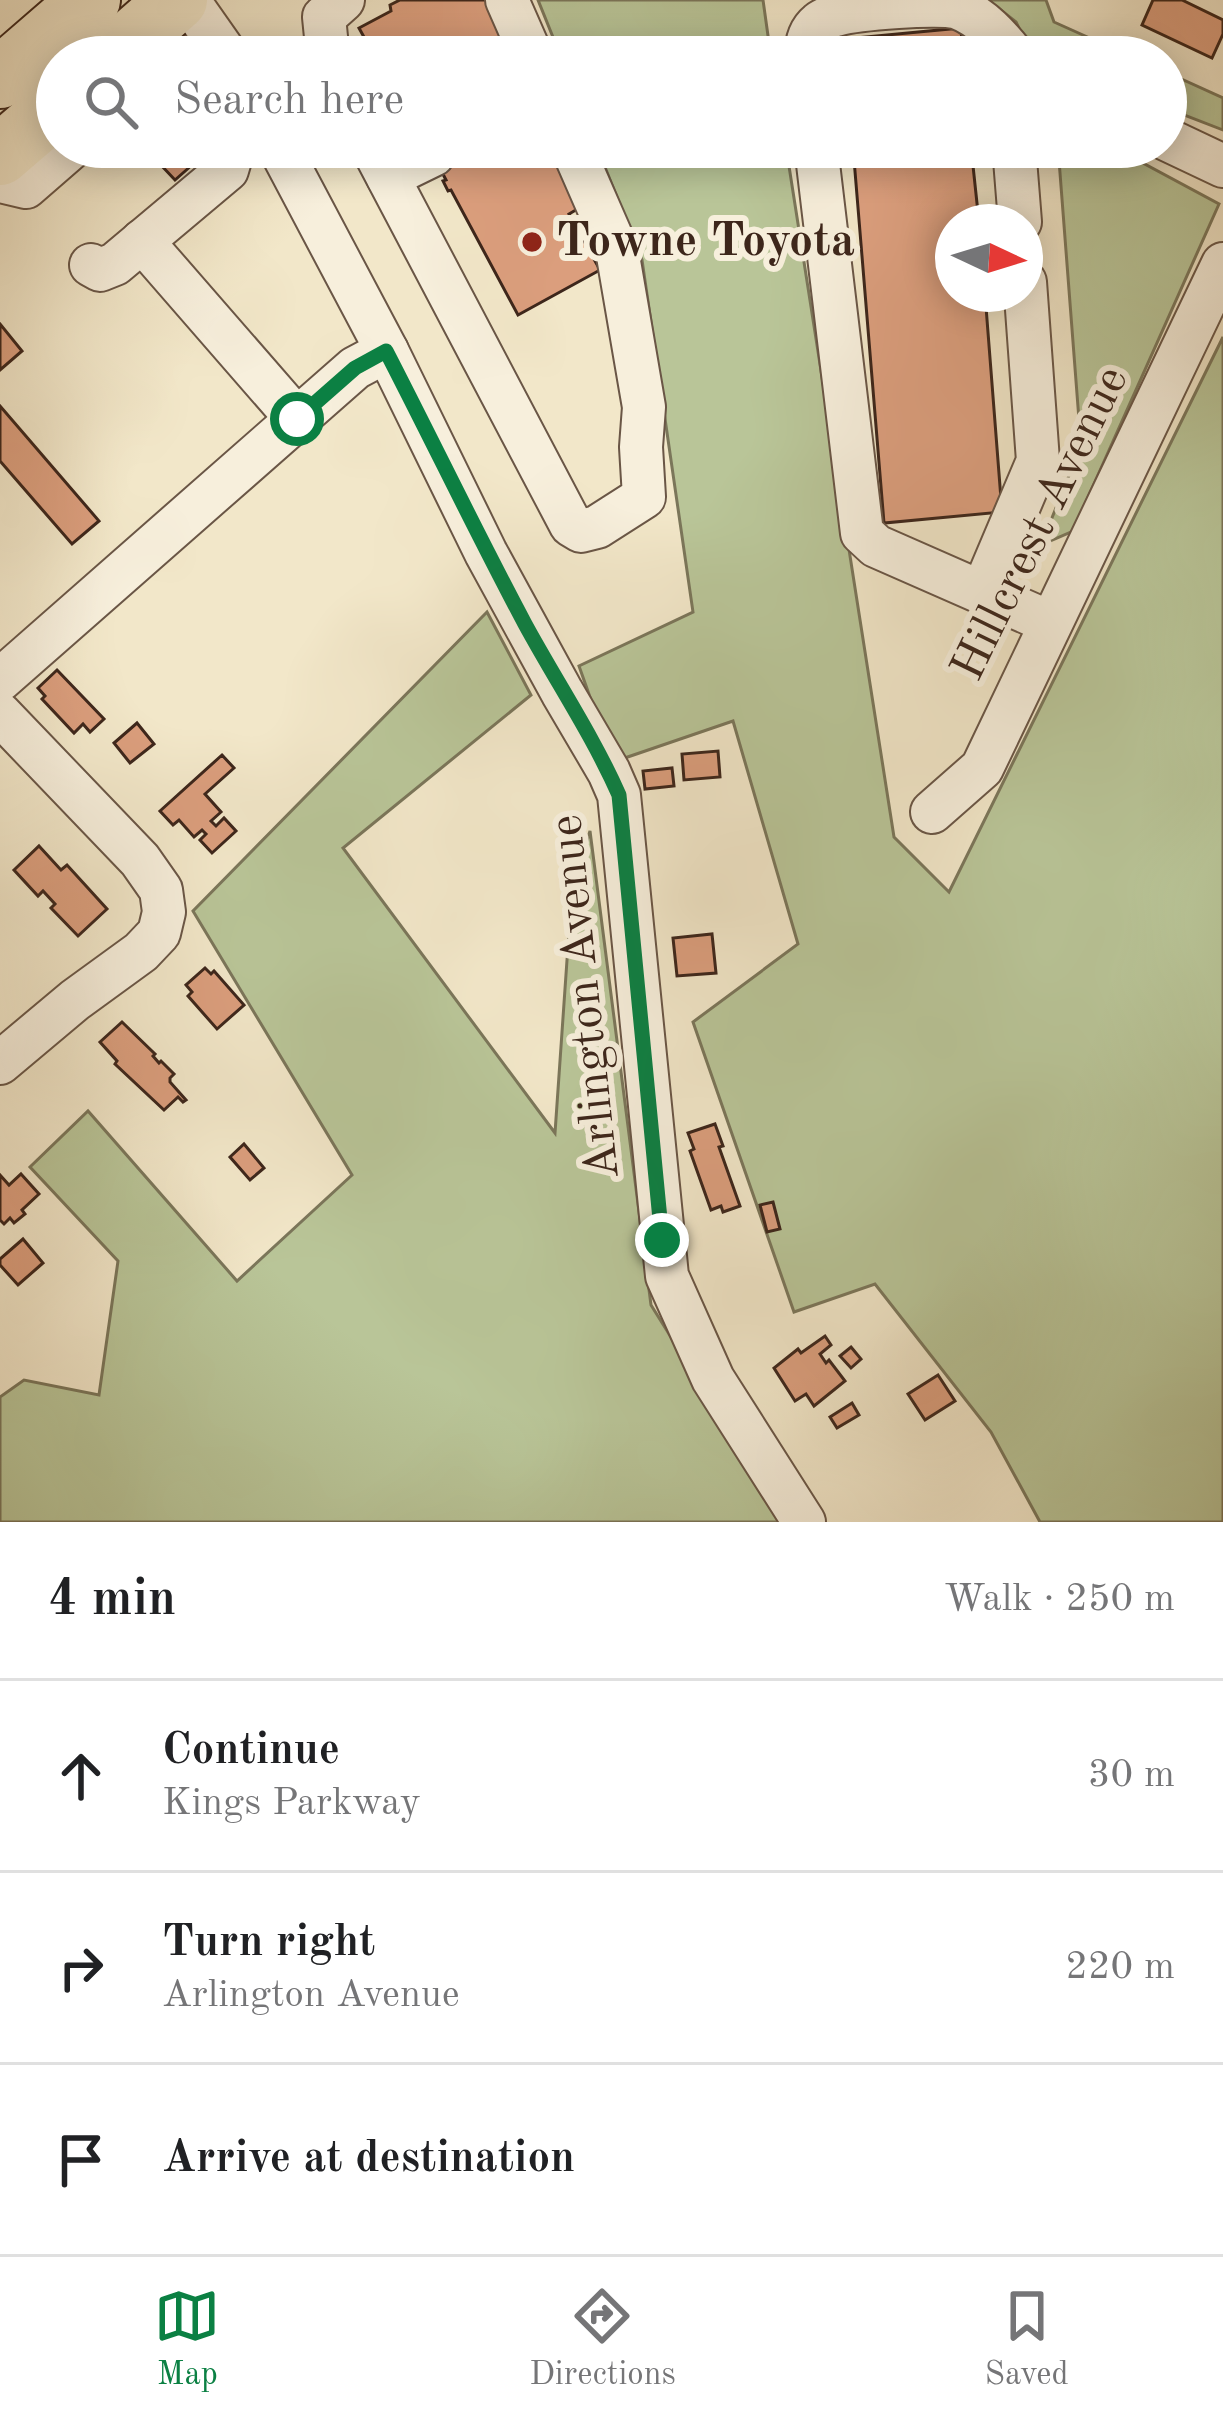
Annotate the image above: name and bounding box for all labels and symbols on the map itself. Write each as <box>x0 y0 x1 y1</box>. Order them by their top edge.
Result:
north arrow <box>935 204 1043 312</box>
place label: Towne Toyota <box>556 218 855 266</box>
marker: Towne Toyota <box>519 229 545 255</box>
street label: Hillcrest Avenue <box>944 359 1138 689</box>
route start <box>270 392 324 446</box>
street label: Arlington Avenue <box>543 812 629 1182</box>
route end <box>635 1213 689 1267</box>

